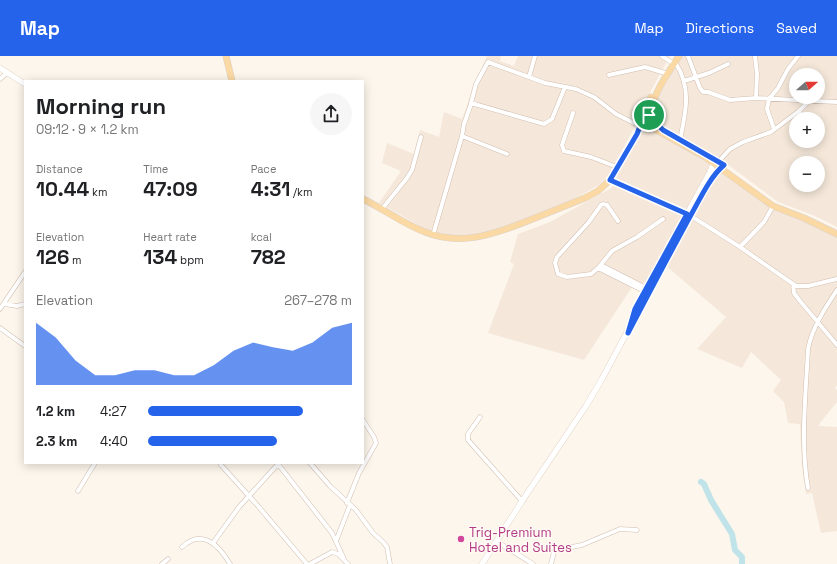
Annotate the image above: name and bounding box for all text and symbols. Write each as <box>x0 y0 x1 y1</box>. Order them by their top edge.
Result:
text: Map <box>20 16 60 41</box>
text: Map <box>634 19 664 37</box>
text: Directions <box>686 19 754 37</box>
text: Saved <box>776 19 817 37</box>
north arrow <box>789 68 825 104</box>
map controls <box>789 68 825 192</box>
text: Morning run <box>36 92 166 120</box>
button: share <box>310 93 352 135</box>
pin <box>632 98 666 132</box>
icon: arrive <box>638 104 660 126</box>
button: + <box>789 112 825 148</box>
text: 09:12 · 9 × 1.2 km <box>36 121 139 138</box>
button: − <box>789 156 825 192</box>
text: Distance <box>36 162 83 176</box>
text: Time <box>143 162 168 176</box>
text: Pace <box>251 162 276 176</box>
text: 10.44 <box>36 176 89 202</box>
text: 47:09 <box>143 176 198 202</box>
text: 4:31 <box>251 176 290 202</box>
text: km <box>89 185 107 199</box>
text: /km <box>290 185 312 199</box>
text: Elevation <box>36 230 84 244</box>
text: Heart rate <box>143 230 197 244</box>
text: kcal <box>251 230 272 244</box>
text: 126 <box>36 244 69 270</box>
text: 134 <box>143 244 177 270</box>
text: 782 <box>251 244 286 270</box>
text: m <box>69 253 82 267</box>
text: bpm <box>177 253 204 267</box>
text: Elevation <box>36 292 93 309</box>
text: 267–278 m <box>284 292 352 309</box>
text: 1.2 km <box>36 403 75 420</box>
text: 4:27 <box>100 403 126 420</box>
text: 2.3 km <box>36 433 77 450</box>
text: 4:40 <box>100 433 128 450</box>
place label: Trig-Premium Hotel and Suites <box>469 524 572 556</box>
marker: Trig-Premium Hotel and Suites <box>456 534 466 544</box>

